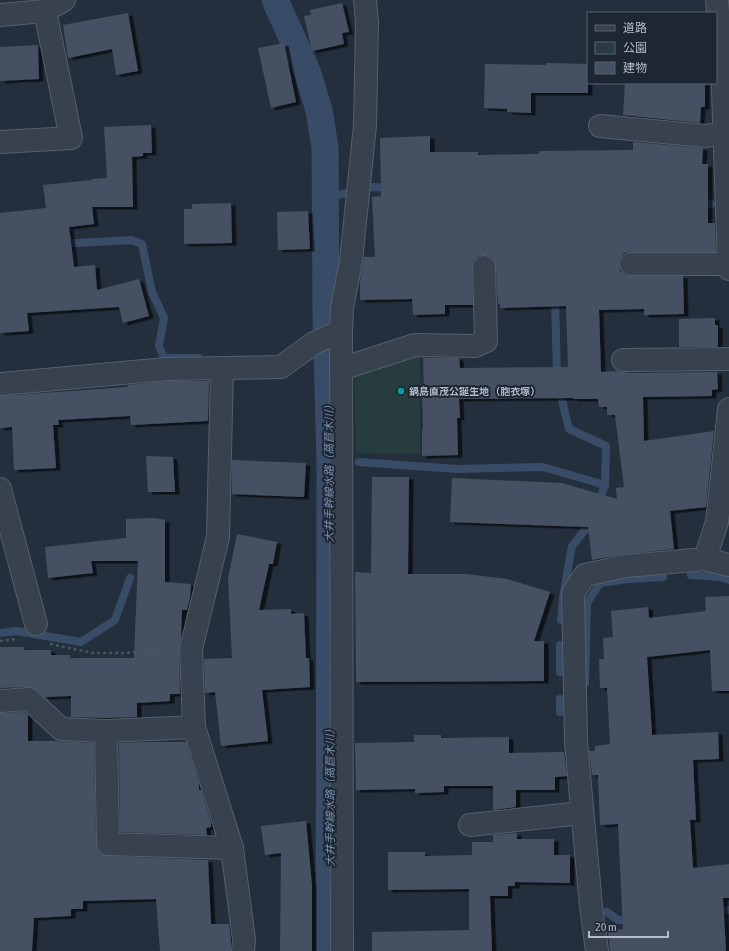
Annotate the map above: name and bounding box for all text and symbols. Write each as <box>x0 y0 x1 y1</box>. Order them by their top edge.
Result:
legend <box>587 12 717 84</box>
text: 道路 <box>623 21 647 35</box>
text: 公園 <box>623 41 647 55</box>
text: 建物 <box>623 61 647 75</box>
marker: 鍋島直茂公誕生地 （胞衣塚） <box>396 386 406 396</box>
place label: 鍋島直茂公誕生地 （胞衣塚） <box>409 386 540 397</box>
water label: 大井手幹線水路（萵苣木川） <box>323 400 335 543</box>
water label: 大井手幹線水路（萵苣木川） <box>324 724 336 867</box>
scale bar <box>589 913 668 939</box>
text: 20 m <box>595 920 617 934</box>

